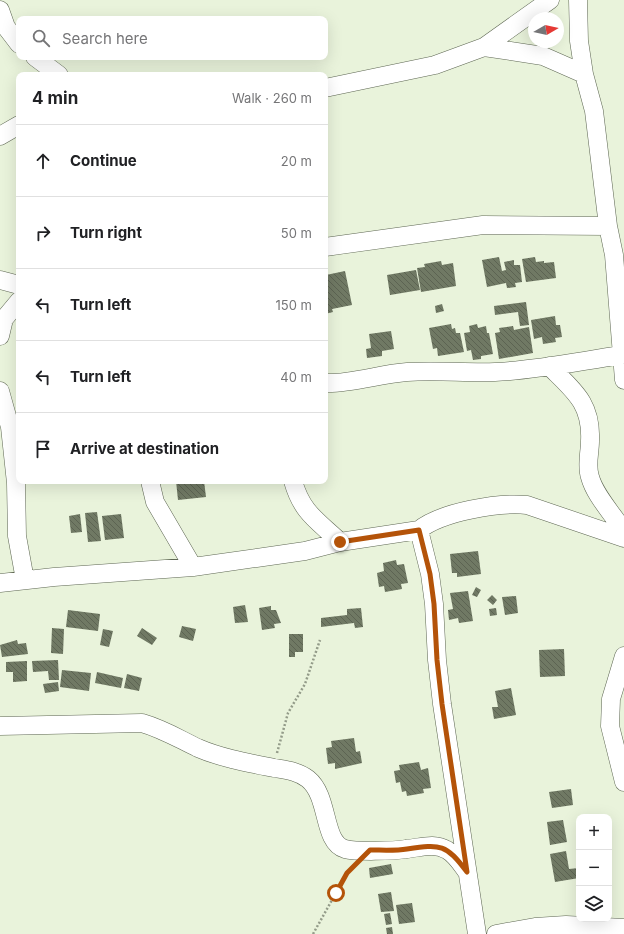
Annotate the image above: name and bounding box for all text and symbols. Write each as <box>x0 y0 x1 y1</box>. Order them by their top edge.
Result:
north arrow <box>528 12 564 48</box>
search box <box>16 16 328 60</box>
icon: search <box>30 27 52 49</box>
text: Search here <box>62 29 148 48</box>
text: 4 min <box>32 88 78 108</box>
text: Walk · 260 m <box>232 90 312 106</box>
icon: ahead <box>32 150 54 172</box>
text: Continue <box>70 151 137 170</box>
text: 20 m <box>281 153 312 169</box>
icon: right <box>32 222 54 244</box>
text: Turn right <box>70 223 142 242</box>
text: 50 m <box>281 225 312 241</box>
icon: left <box>32 294 54 316</box>
text: Turn left <box>70 295 131 314</box>
text: 150 m <box>276 297 312 313</box>
icon: left <box>32 366 54 388</box>
text: Turn left <box>70 367 131 386</box>
text: 40 m <box>280 369 312 385</box>
icon: arrive <box>32 438 54 460</box>
text: Arrive at destination <box>70 439 219 458</box>
route end <box>331 533 349 551</box>
map controls <box>576 814 612 922</box>
button: + <box>576 814 612 850</box>
button: − <box>576 850 612 886</box>
route start <box>327 884 345 902</box>
button: layers <box>576 886 612 922</box>

